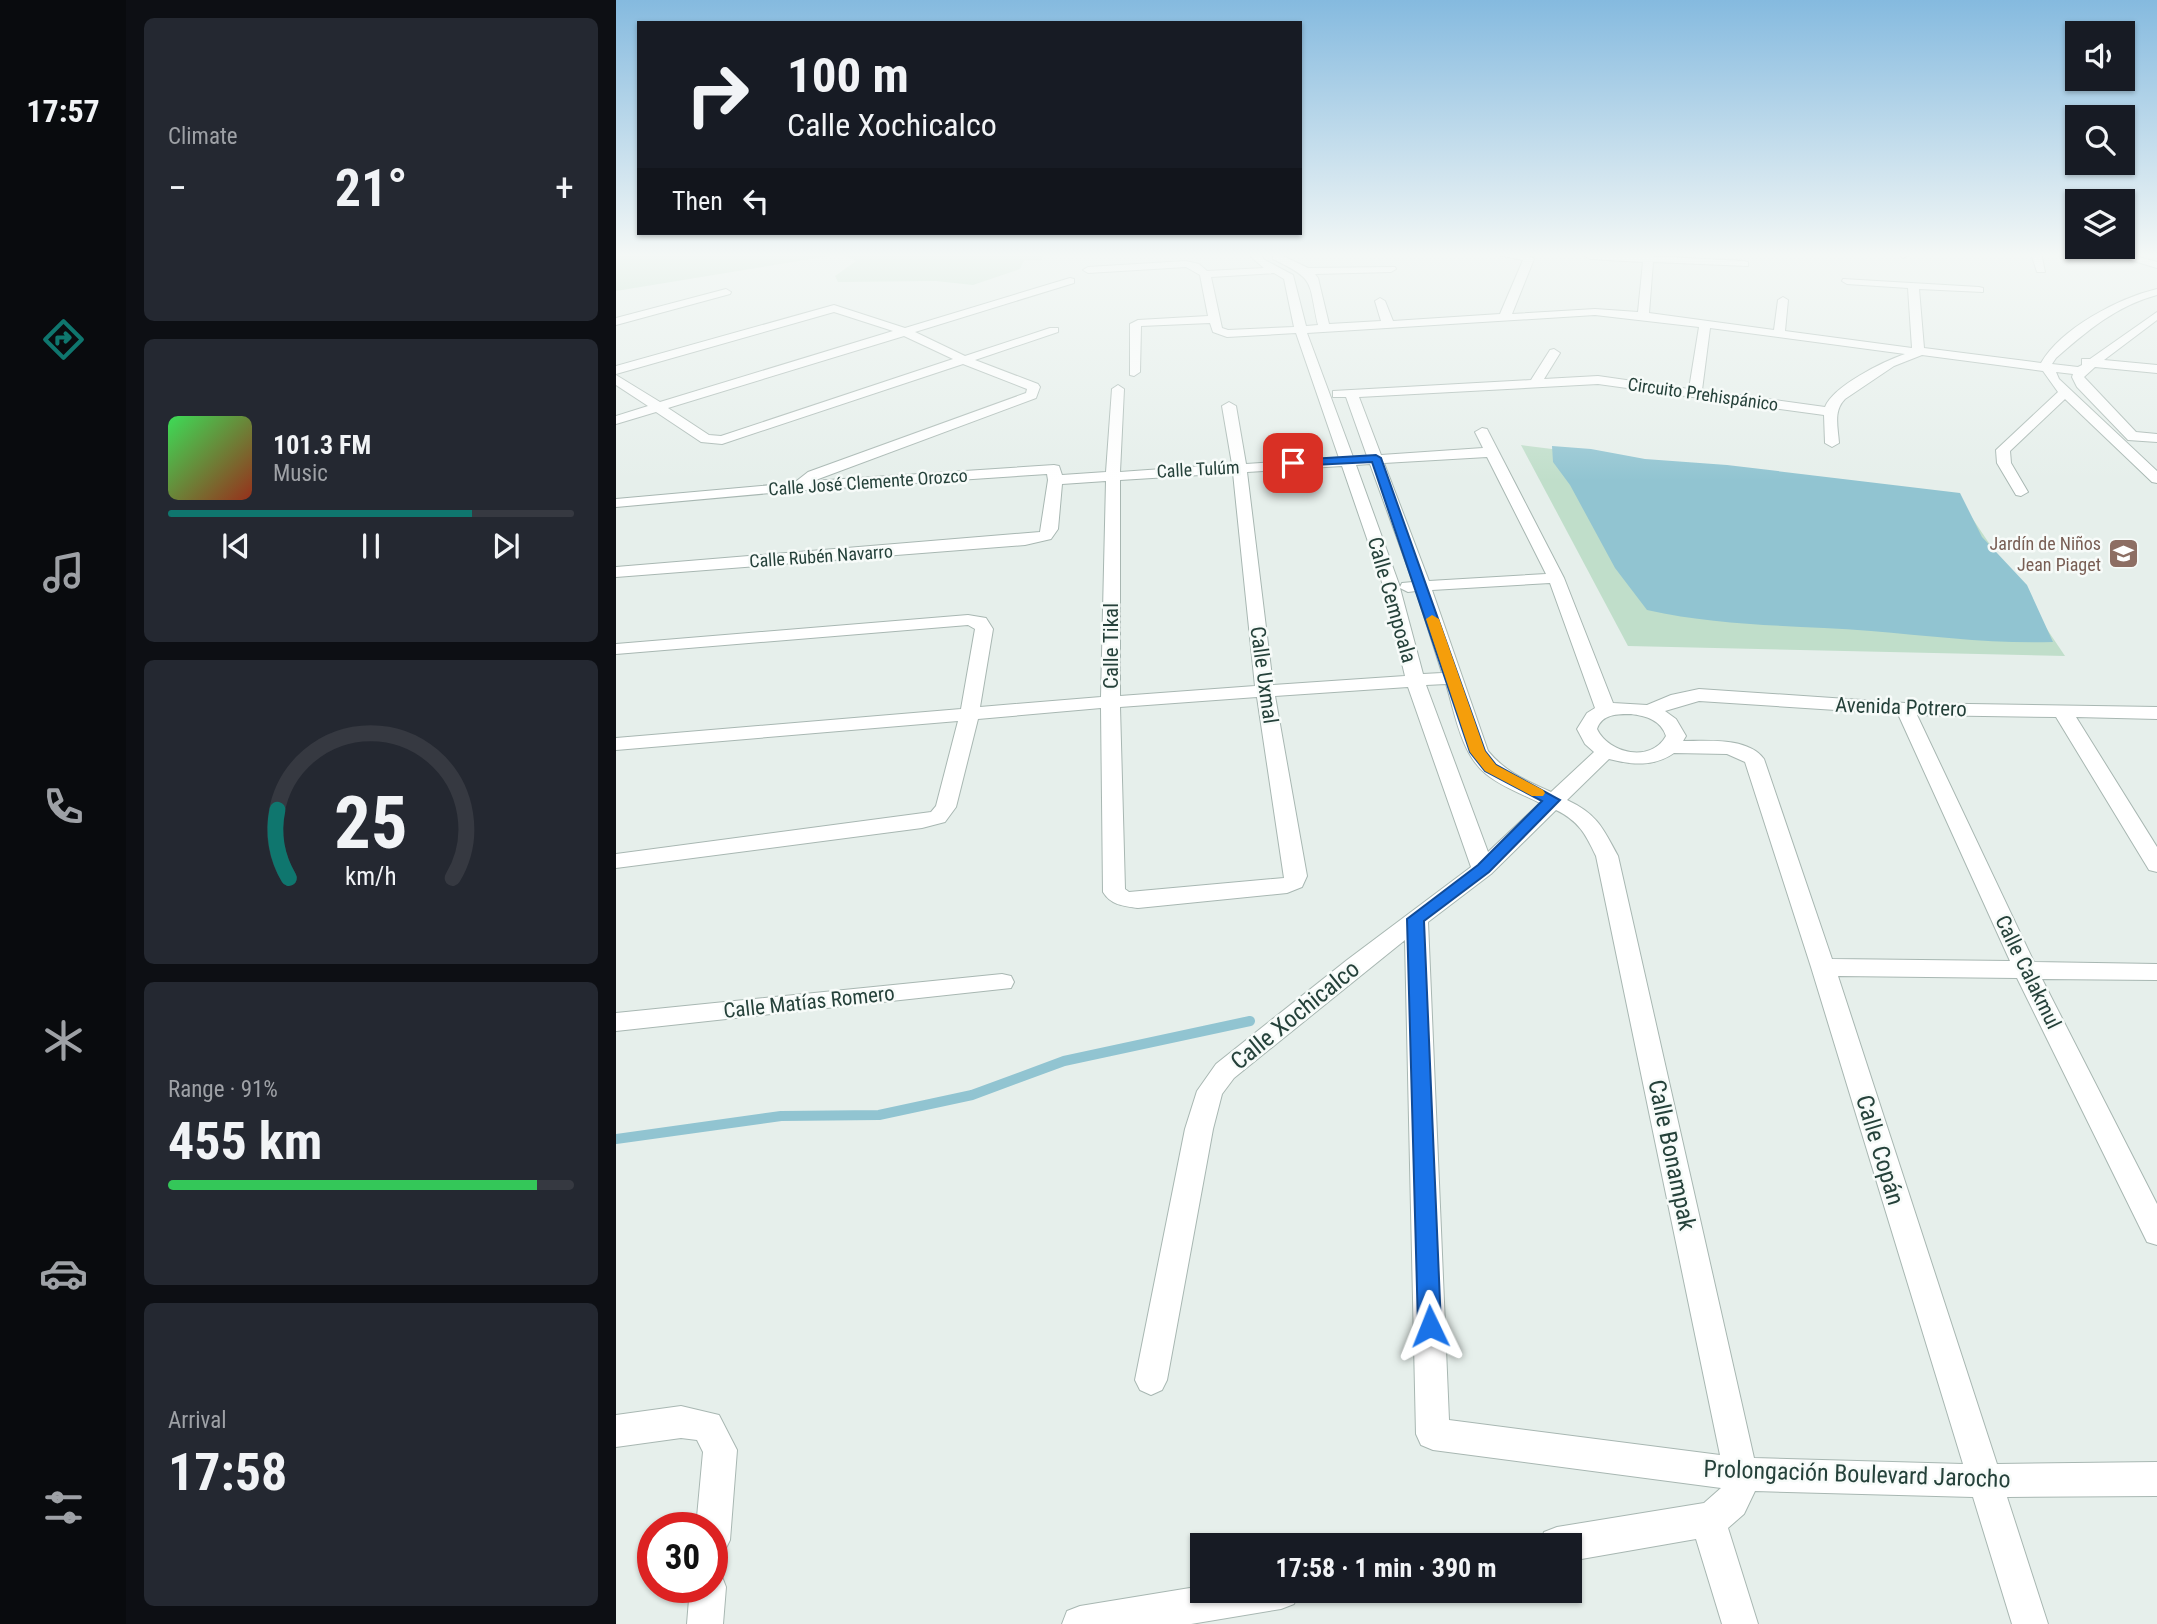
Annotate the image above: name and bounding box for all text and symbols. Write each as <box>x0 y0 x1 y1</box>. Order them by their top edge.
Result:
map controls <box>2065 21 2135 259</box>
button: sound <box>2065 21 2135 91</box>
text: 100 m <box>787 47 909 104</box>
icon: right <box>672 49 763 140</box>
text: 17:57 <box>26 92 100 130</box>
button: search <box>2065 105 2135 175</box>
text: Calle Xochicalco <box>787 106 997 144</box>
text: Climate <box>168 123 238 150</box>
text: 21° <box>335 158 407 219</box>
text: − <box>168 166 187 210</box>
text: + <box>555 166 574 210</box>
icon: left <box>737 182 775 220</box>
text: Then <box>672 186 723 216</box>
button: layers <box>2065 189 2135 259</box>
icon: directions <box>39 315 88 364</box>
street label: Circuito Prehispánico <box>1626 373 1780 415</box>
text: 101.3 FM <box>273 430 371 460</box>
pin <box>1263 433 1323 493</box>
icon: arrive <box>1274 444 1312 482</box>
street label: Calle Tulúm <box>1156 456 1240 482</box>
text: Music <box>273 460 328 487</box>
street label: Calle José Clemente Orozco <box>768 465 968 499</box>
icon: previous <box>217 527 255 565</box>
icon: pause <box>352 527 390 565</box>
icon: next <box>487 527 525 565</box>
place label: Jardín de Niños Jean Piaget <box>1990 533 2101 575</box>
street label: Calle Cempoala <box>1363 534 1421 666</box>
school or university icon: Jardín de Niños Jean Piaget <box>2107 536 2141 570</box>
street label: Calle Rubén Navarro <box>749 541 893 571</box>
icon: music <box>39 548 88 597</box>
street label: Calle Tikal <box>1099 603 1123 689</box>
street label: Calle Uxmal <box>1245 625 1283 725</box>
street label: Avenida Potrero <box>1835 693 1967 721</box>
text: 25 <box>334 780 408 866</box>
icon: phone <box>39 782 88 831</box>
text: km/h <box>345 862 397 891</box>
street label: Calle Calakmul <box>1990 911 2066 1033</box>
street label: Calle Xochicalco <box>1225 955 1365 1075</box>
street label: Calle Matías Romero <box>722 981 896 1023</box>
icon: climate <box>39 1016 88 1065</box>
text: Range · 91% <box>168 1076 278 1103</box>
street label: Calle Bonampak <box>1642 1077 1702 1233</box>
street label: Calle Copán <box>1850 1092 1910 1208</box>
text: 455 km <box>168 1111 322 1172</box>
icon: car <box>39 1249 88 1298</box>
position arrow <box>1393 1289 1467 1363</box>
text: Arrival <box>168 1407 227 1434</box>
text: 17:58 <box>168 1442 287 1503</box>
street label: Prolongación Boulevard Jarocho <box>1703 1455 2011 1493</box>
icon: filters <box>39 1483 88 1532</box>
speed limit sign: 30 <box>637 1512 728 1603</box>
text: 17:58 · 1 min · 390 m <box>1276 1553 1496 1583</box>

